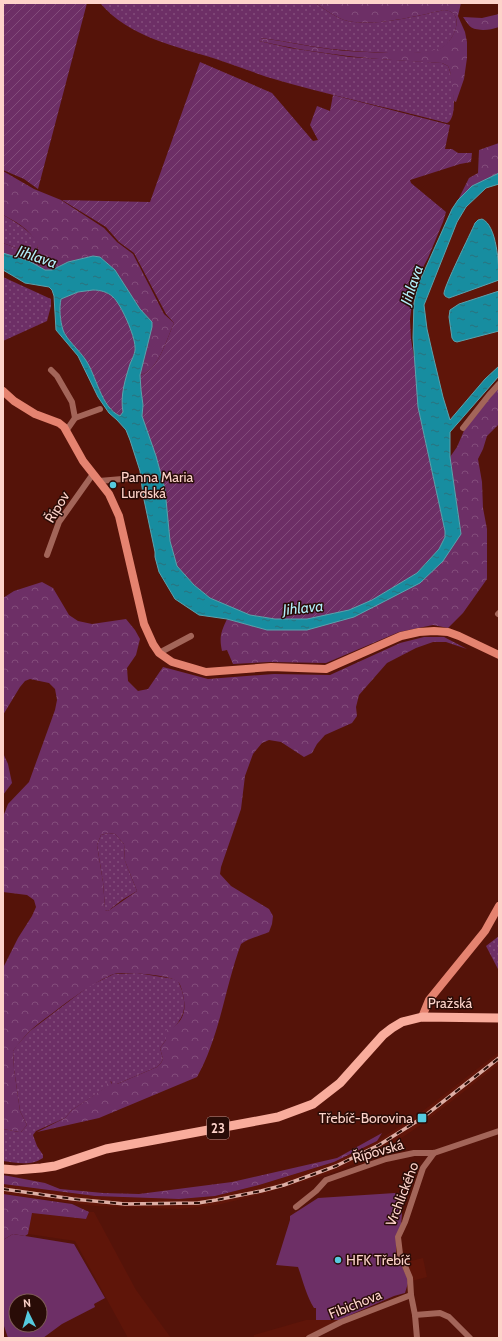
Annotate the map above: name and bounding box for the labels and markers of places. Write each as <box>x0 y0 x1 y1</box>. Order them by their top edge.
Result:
place label: Panna Maria Lurdská <box>121 468 193 502</box>
marker: Panna Maria Lurdská <box>108 480 118 490</box>
place label: Třebíč-Borovina <box>319 1109 413 1127</box>
marker: Třebíč-Borovina <box>416 1112 428 1124</box>
place label: HFK Třebíč <box>346 1251 410 1269</box>
marker: HFK Třebíč <box>333 1255 343 1265</box>

